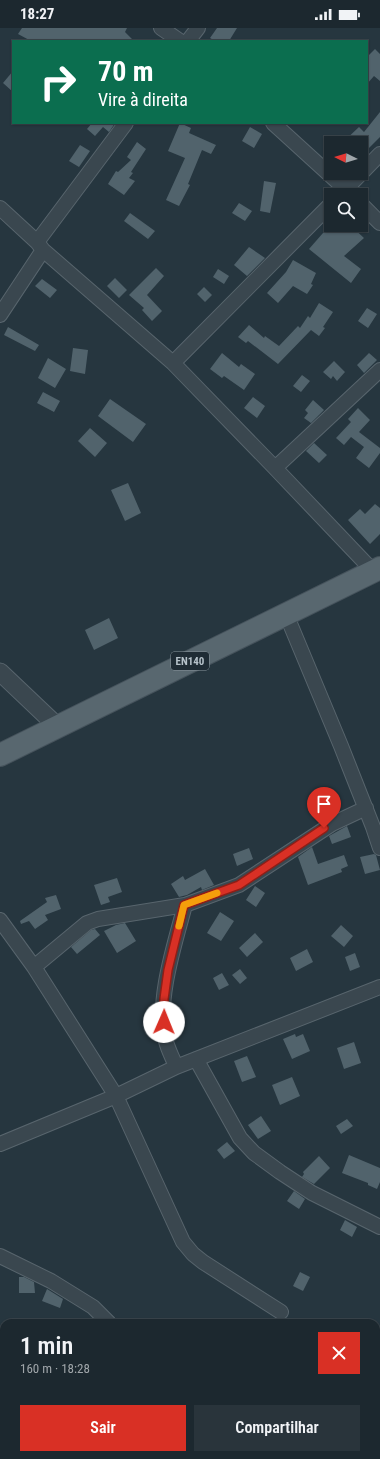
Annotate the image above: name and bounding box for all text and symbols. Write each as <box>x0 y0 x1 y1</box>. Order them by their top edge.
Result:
text: 18:27 <box>20 5 54 23</box>
text: 70 m <box>98 55 154 88</box>
icon: right <box>32 56 84 108</box>
text: Vire à direita <box>98 89 188 110</box>
north arrow <box>324 136 368 180</box>
map controls <box>324 136 368 232</box>
button: search <box>324 188 368 232</box>
road number: EN140 <box>171 652 209 670</box>
pin <box>307 787 341 828</box>
icon: arrive <box>313 793 335 815</box>
position arrow <box>143 1001 185 1043</box>
text: 1 min <box>20 1332 73 1360</box>
button: close <box>318 1332 360 1374</box>
text: 160 m · 18:28 <box>20 1361 90 1376</box>
button: Sair <box>20 1405 186 1451</box>
button: Compartilhar <box>194 1405 360 1451</box>

